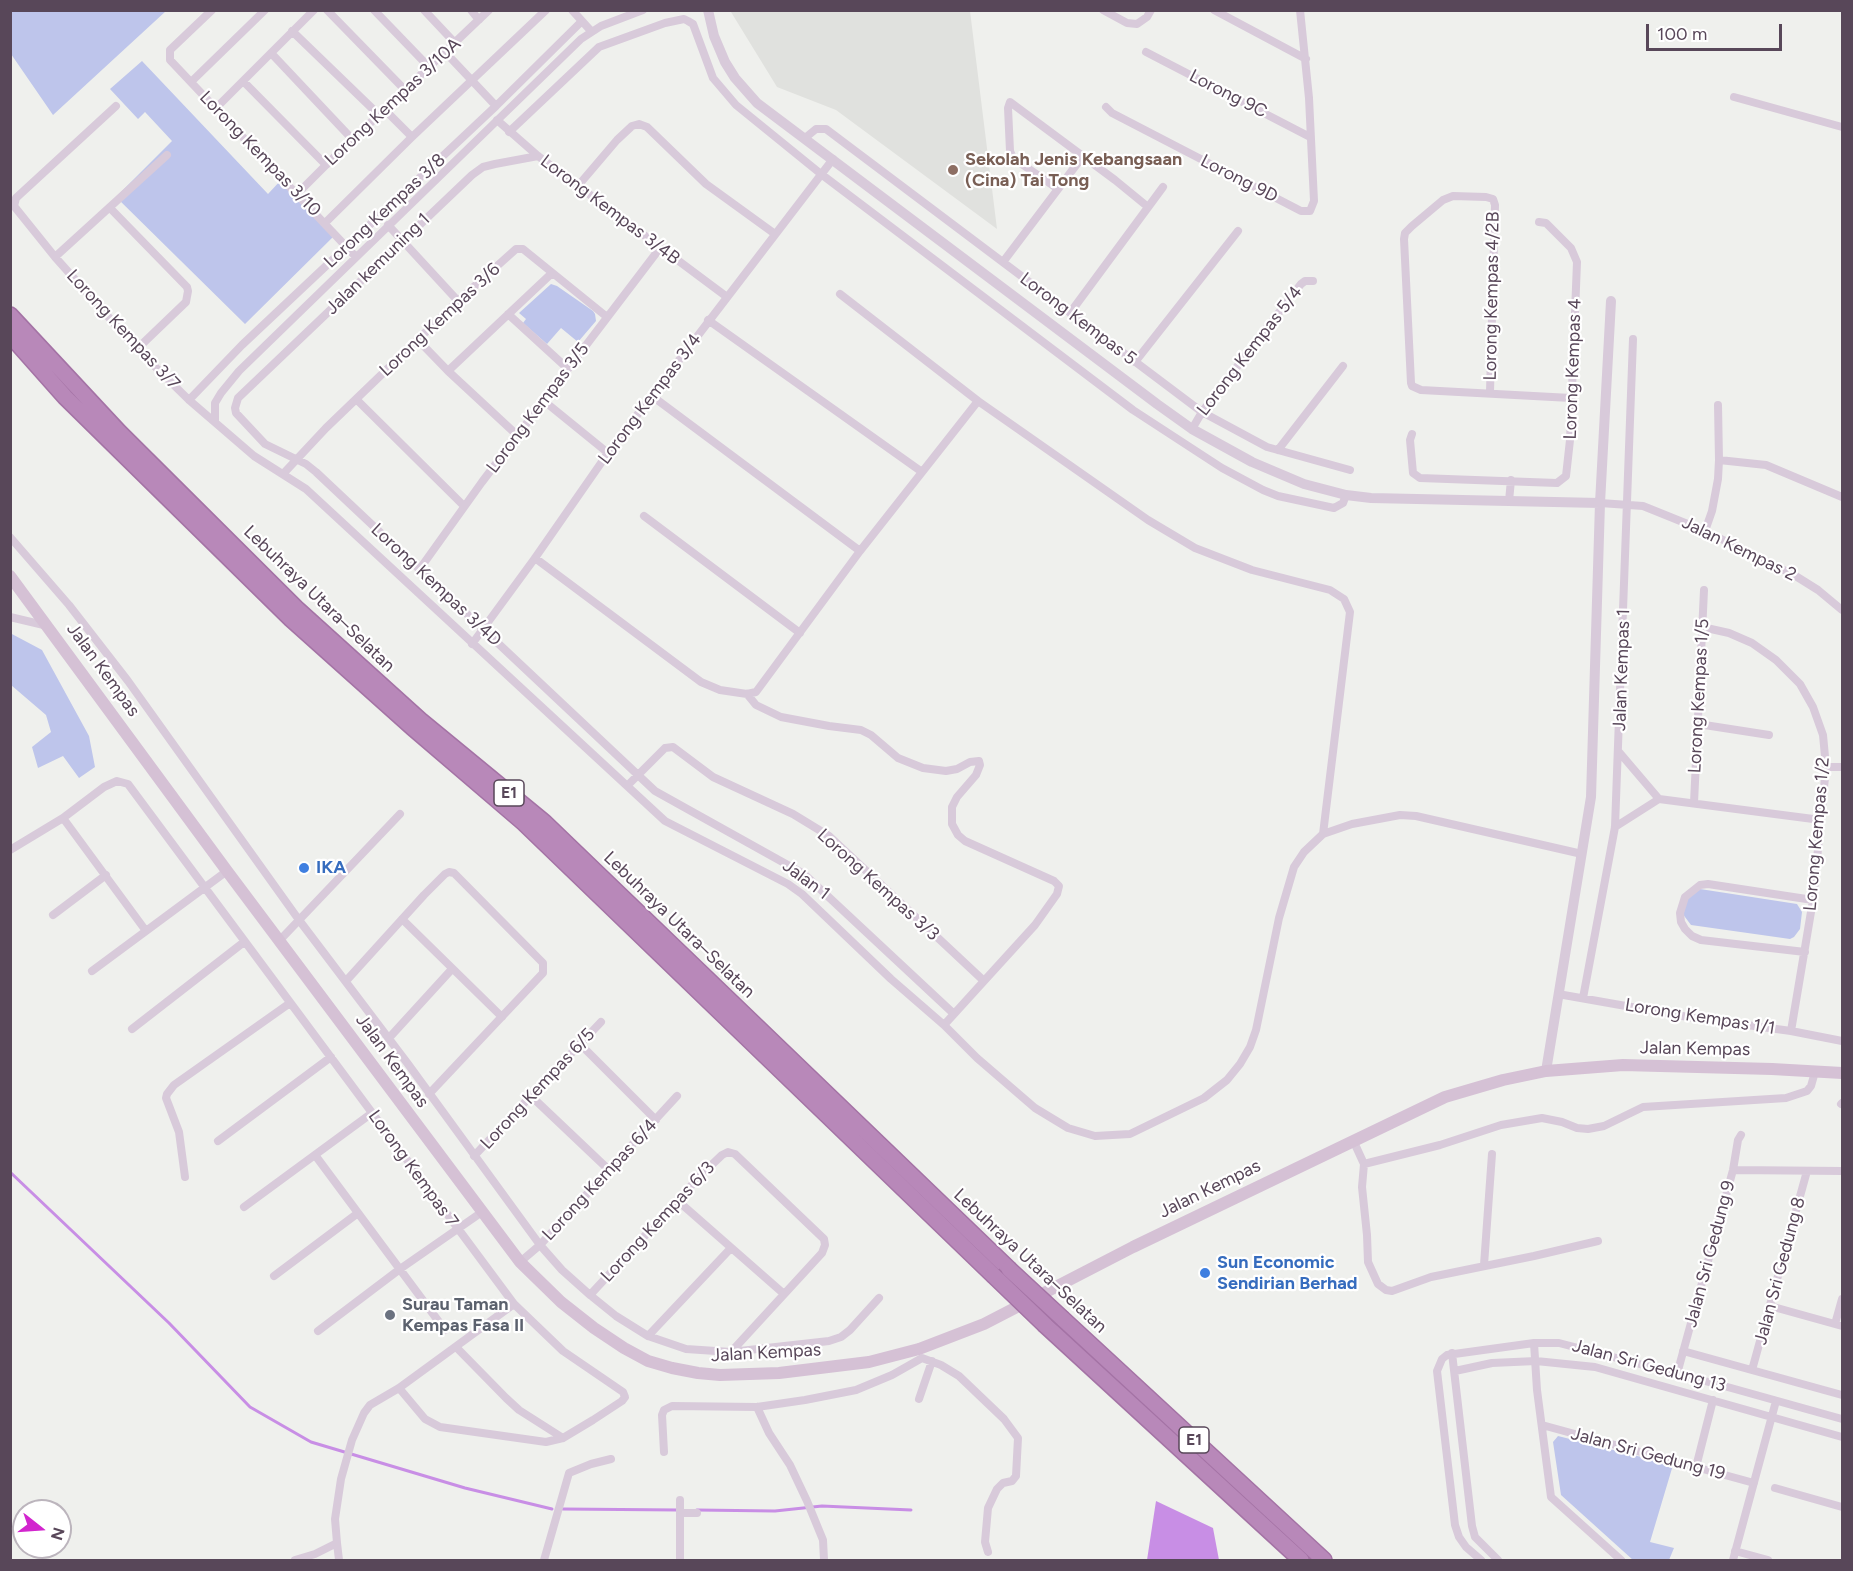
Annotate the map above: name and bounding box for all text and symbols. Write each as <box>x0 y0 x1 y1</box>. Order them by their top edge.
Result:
scale bar <box>1649 12 1786 50</box>
text: 100 m <box>1657 23 1707 45</box>
street label: Lorong Kempas 3/10A <box>321 33 465 171</box>
street label: Lorong 9C <box>1185 65 1271 123</box>
street label: Lorong Kempas 3/10 <box>195 87 325 221</box>
street label: Lorong Kempas 3/8 <box>320 149 450 273</box>
place label: Sekolah Jenis Kebangsaan (Cina) Tai Tong <box>965 149 1182 192</box>
street label: Lorong 9D <box>1197 150 1281 208</box>
street label: Lorong Kempas 3/4B <box>536 151 684 269</box>
marker: Sekolah Jenis Kebangsaan (Cina) Tai Tong <box>946 163 960 177</box>
street label: Jalan kemuning 1 <box>321 209 435 319</box>
street label: Lorong Kempas 4/2B <box>1480 211 1504 381</box>
street label: Lorong Kempas 3/6 <box>375 259 505 381</box>
street label: Lorong Kempas 3/7 <box>62 265 184 395</box>
street label: Lorong Kempas 5 <box>1015 268 1141 370</box>
street label: Lorong Kempas 5/4 <box>1193 282 1307 420</box>
street label: Lorong Kempas 4 <box>1560 298 1586 440</box>
street label: Lorong Kempas 3/4 <box>594 329 706 469</box>
street label: Lorong Kempas 3/5 <box>482 339 594 477</box>
street label: Jalan Kempas 2 <box>1678 512 1800 586</box>
street label: Lorong Kempas 3/4D <box>366 519 506 651</box>
street label: Lebuhraya Utara–Selatan <box>239 521 399 677</box>
street label: Jalan Kempas 1 <box>1609 609 1635 731</box>
street label: Lorong Kempas 1/5 <box>1684 618 1714 774</box>
street label: Jalan Kempas <box>62 619 144 721</box>
street label: Lorong Kempas 1/2 <box>1800 756 1834 912</box>
road number: E1 <box>494 780 524 806</box>
street label: Lorong Kempas 3/3 <box>813 825 943 945</box>
street label: Lebuhraya Utara–Selatan <box>599 847 759 1003</box>
street label: Jalan 1 <box>778 855 834 905</box>
place label: IKA <box>316 857 346 879</box>
marker: IKA <box>297 861 311 875</box>
street label: Lorong Kempas 1/1 <box>1623 994 1777 1040</box>
street label: Jalan Kempas <box>351 1010 433 1112</box>
street label: Lorong Kempas 6/5 <box>476 1024 600 1154</box>
street label: Jalan Kempas <box>1640 1037 1750 1061</box>
street label: Lorong Kempas 7 <box>363 1106 463 1232</box>
street label: Lorong Kempas 6/4 <box>538 1115 662 1245</box>
street label: Jalan Kempas <box>1156 1155 1264 1223</box>
street label: Lorong Kempas 6/3 <box>597 1157 719 1287</box>
street label: Jalan Sri Gedung 9 <box>1680 1178 1740 1330</box>
street label: Lebuhraya Utara–Selatan <box>949 1184 1111 1338</box>
street label: Jalan Sri Gedung 8 <box>1750 1195 1810 1347</box>
place label: Sun Economic Sendirian Berhad <box>1217 1252 1358 1294</box>
marker: Sun Economic Sendirian Berhad <box>1198 1266 1212 1280</box>
place label: Surau Taman Kempas Fasa II <box>402 1294 524 1336</box>
marker: Surau Taman Kempas Fasa II <box>383 1308 397 1322</box>
street label: Jalan Sri Gedung 13 <box>1570 1335 1728 1397</box>
street label: Jalan Kempas <box>710 1339 822 1367</box>
street label: Jalan Sri Gedung 19 <box>1569 1423 1727 1485</box>
road number: E1 <box>1179 1427 1209 1453</box>
north arrow <box>12 1499 72 1559</box>
text: N <box>47 1525 69 1543</box>

